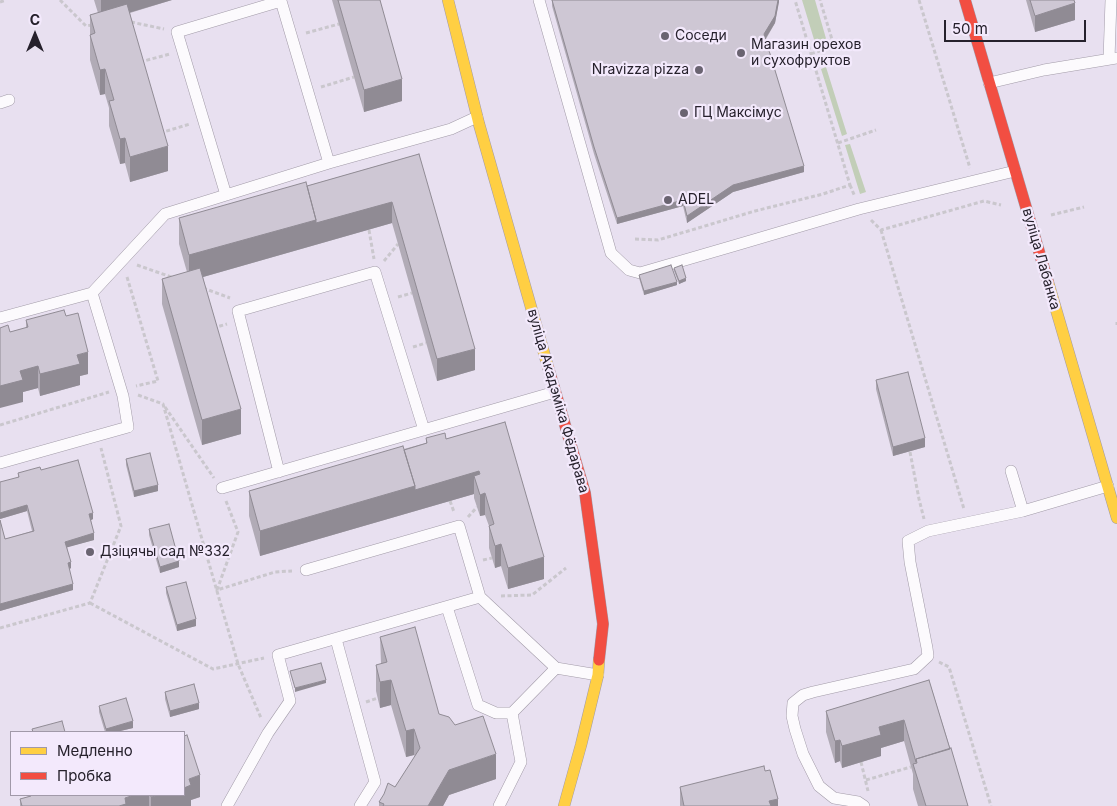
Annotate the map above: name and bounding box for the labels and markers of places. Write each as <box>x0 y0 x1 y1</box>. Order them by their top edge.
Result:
place label: Соседи <box>675 28 727 44</box>
marker: Соседи <box>659 30 671 42</box>
place label: Магазин орехов и сухофруктов <box>751 37 861 70</box>
marker: Магазин орехов и сухофруктов <box>735 47 747 59</box>
place label: Nravizza pizza <box>592 62 689 78</box>
marker: Nravizza pizza <box>693 64 705 76</box>
place label: ГЦ Максімус <box>694 105 782 121</box>
marker: ГЦ Максімус <box>678 107 690 119</box>
place label: ADEL <box>678 192 714 208</box>
marker: ADEL <box>662 194 674 206</box>
place label: Дзіцячы сад №332 <box>100 544 230 560</box>
marker: Дзіцячы сад №332 <box>84 546 96 558</box>

